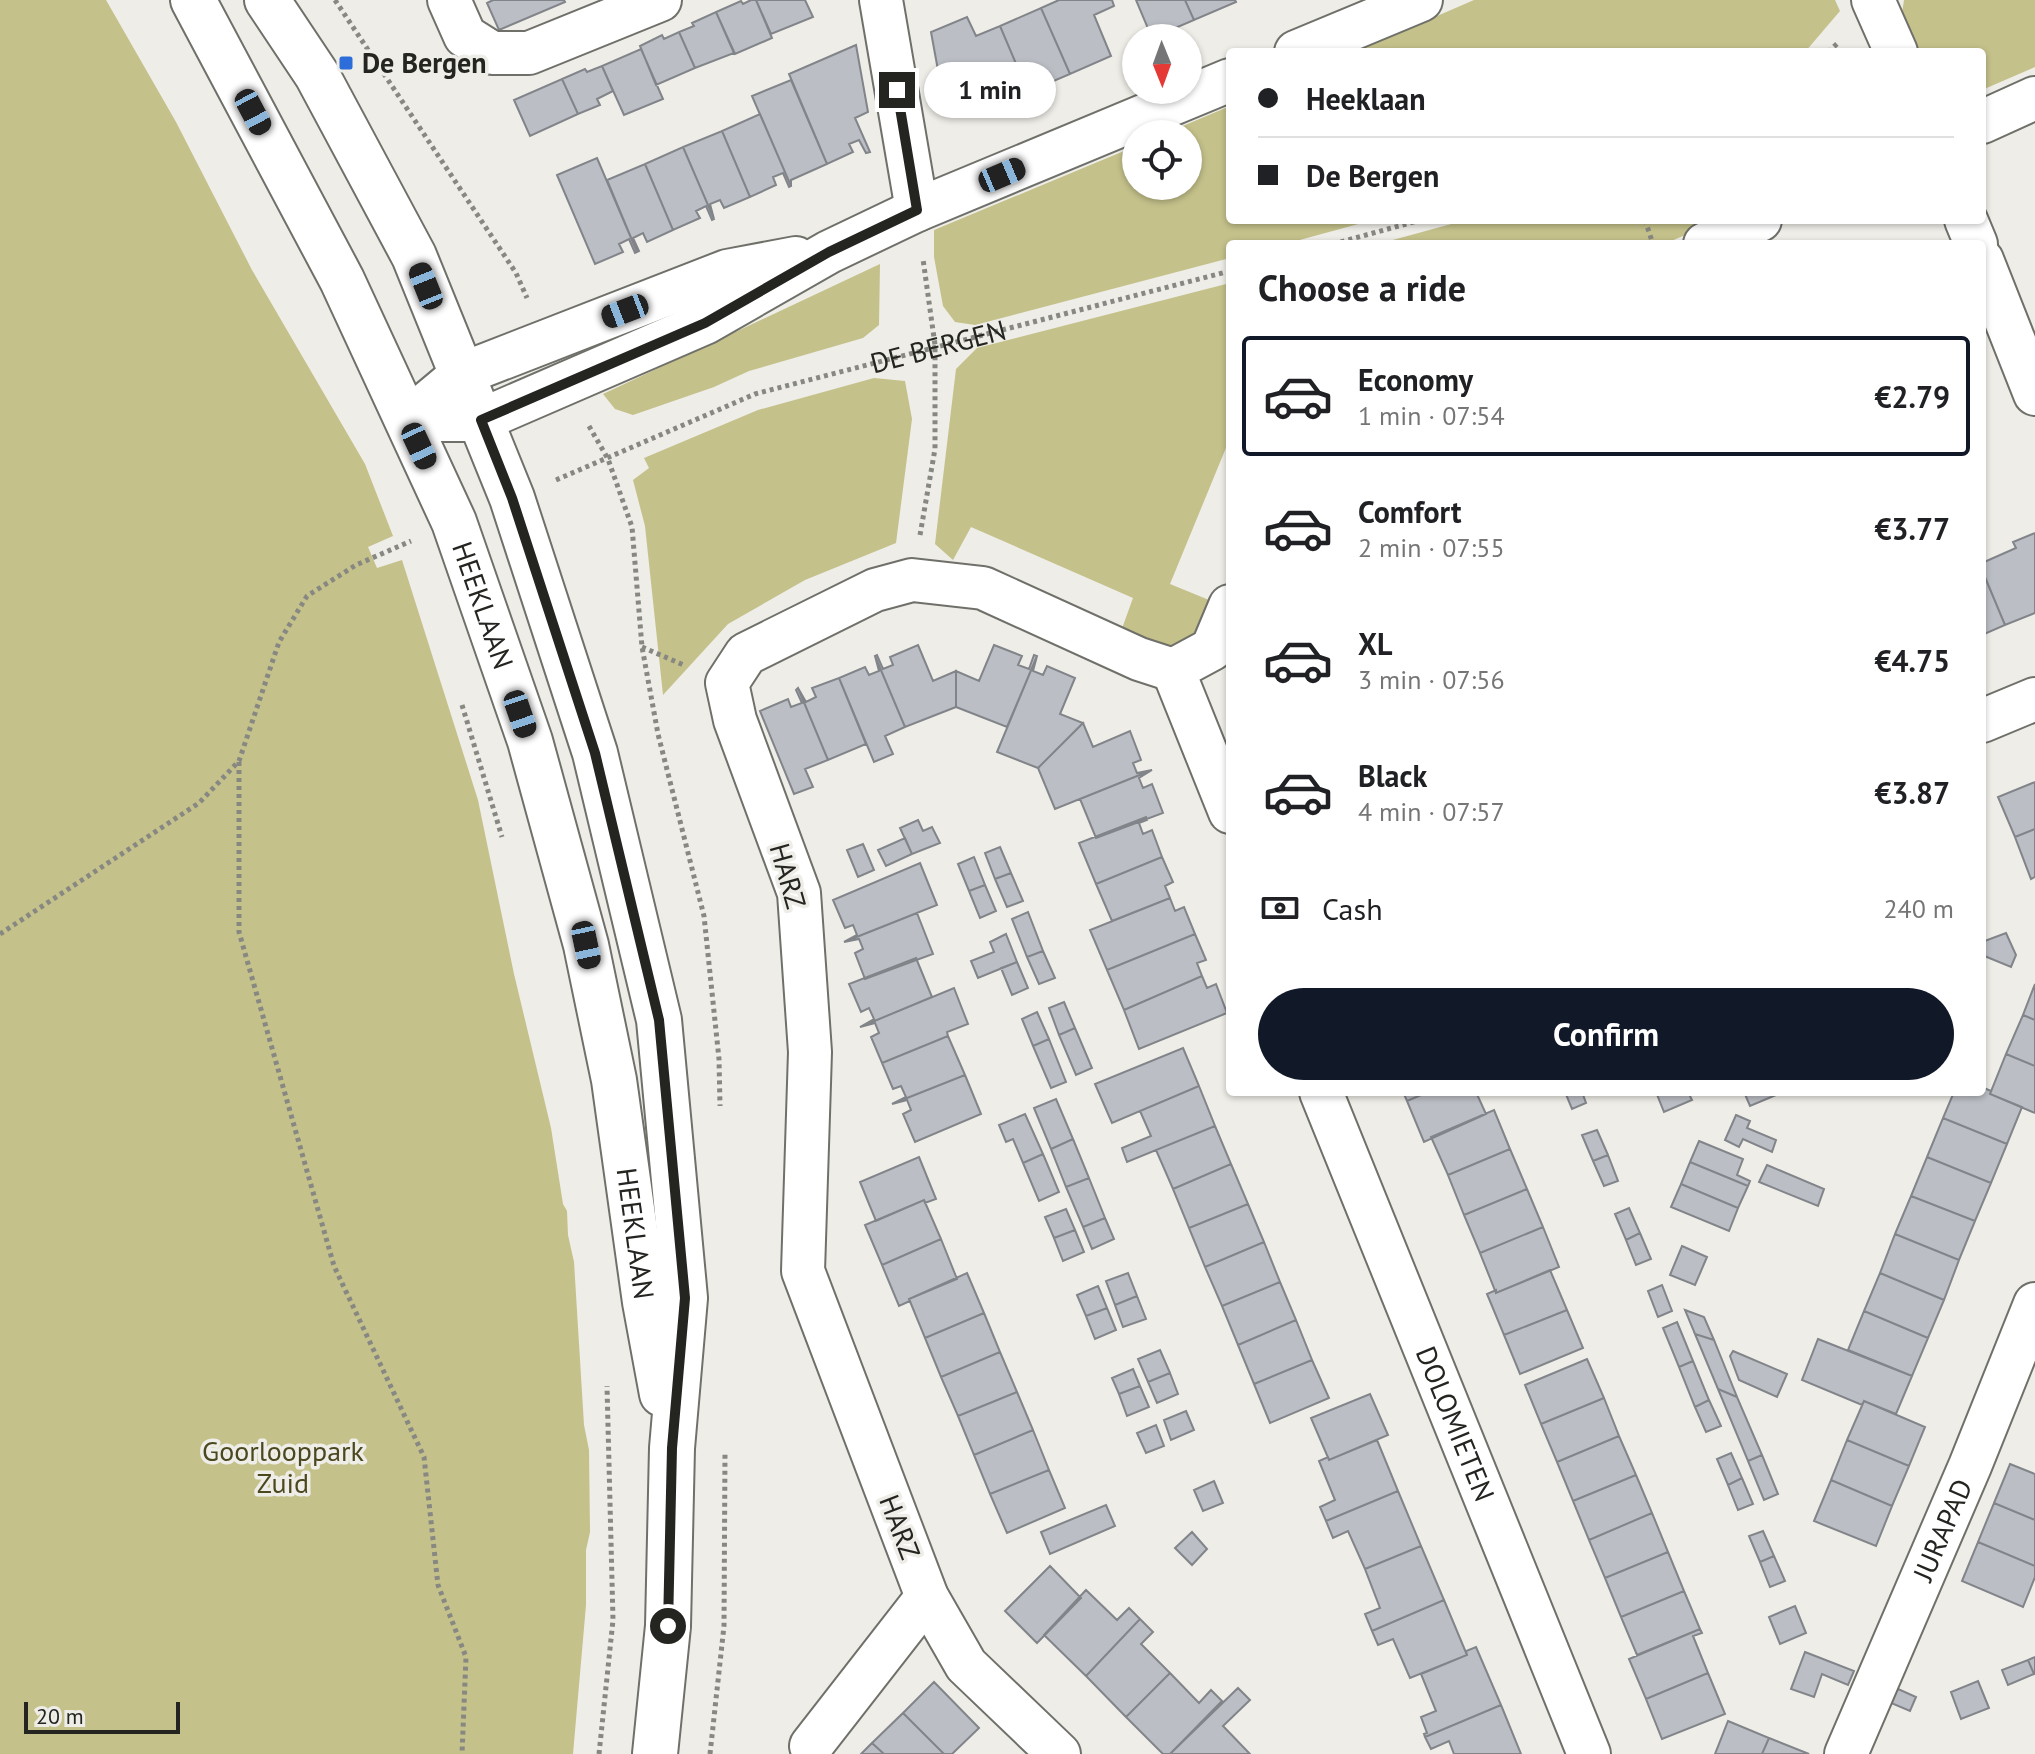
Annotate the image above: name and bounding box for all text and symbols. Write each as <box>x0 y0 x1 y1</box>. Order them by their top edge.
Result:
north arrow <box>1122 24 1202 104</box>
map controls <box>1122 24 1202 200</box>
place label: De Bergen <box>362 44 487 81</box>
marker: De Bergen <box>337 54 355 72</box>
callout: 1 min <box>925 62 1057 118</box>
route end <box>879 72 915 108</box>
text: 1 min <box>958 73 1022 106</box>
text: Heeklaan <box>1306 79 1426 118</box>
car <box>231 85 275 139</box>
button: locate <box>1122 120 1202 200</box>
car <box>975 155 1029 195</box>
text: De Bergen <box>1306 156 1439 195</box>
car <box>406 259 446 313</box>
text: Choose a ride <box>1258 264 1466 311</box>
car <box>598 291 652 331</box>
street label: DE BERGEN <box>866 311 1010 381</box>
icon: car <box>1262 360 1334 432</box>
text: Economy <box>1358 360 1473 399</box>
text: €2.79 <box>1875 377 1950 416</box>
text: 1 min · 07:54 <box>1358 399 1505 432</box>
car <box>398 419 440 473</box>
icon: car <box>1262 492 1334 564</box>
text: Comfort <box>1358 492 1461 531</box>
text: €3.77 <box>1875 509 1950 548</box>
text: 2 min · 07:55 <box>1358 531 1505 564</box>
street label: HEEKLAAN <box>444 537 523 674</box>
icon: car <box>1262 624 1334 696</box>
text: XL <box>1358 624 1392 663</box>
text: €4.75 <box>1875 641 1950 680</box>
text: 3 min · 07:56 <box>1358 663 1505 696</box>
car <box>501 687 539 741</box>
icon: car <box>1262 756 1334 828</box>
text: Black <box>1358 756 1427 795</box>
text: €3.87 <box>1875 773 1950 812</box>
text: 4 min · 07:57 <box>1358 795 1505 828</box>
street label: HARZ <box>762 839 815 913</box>
icon: cash <box>1258 886 1302 930</box>
text: Cash <box>1322 889 1383 928</box>
text: 240 m <box>1883 892 1954 925</box>
car <box>569 919 603 971</box>
button: Confirm <box>1258 988 1954 1080</box>
street label: HEEKLAAN <box>608 1165 663 1301</box>
street label: DOLOMIETEN <box>1408 1341 1504 1507</box>
park label: Goorlooppark Zuid <box>202 1432 365 1501</box>
street label: JURAPAD <box>1903 1473 1980 1587</box>
street label: HARZ <box>871 1489 930 1564</box>
route start <box>650 1608 686 1644</box>
scale bar <box>24 1698 180 1734</box>
text: 20 m <box>36 1702 84 1730</box>

